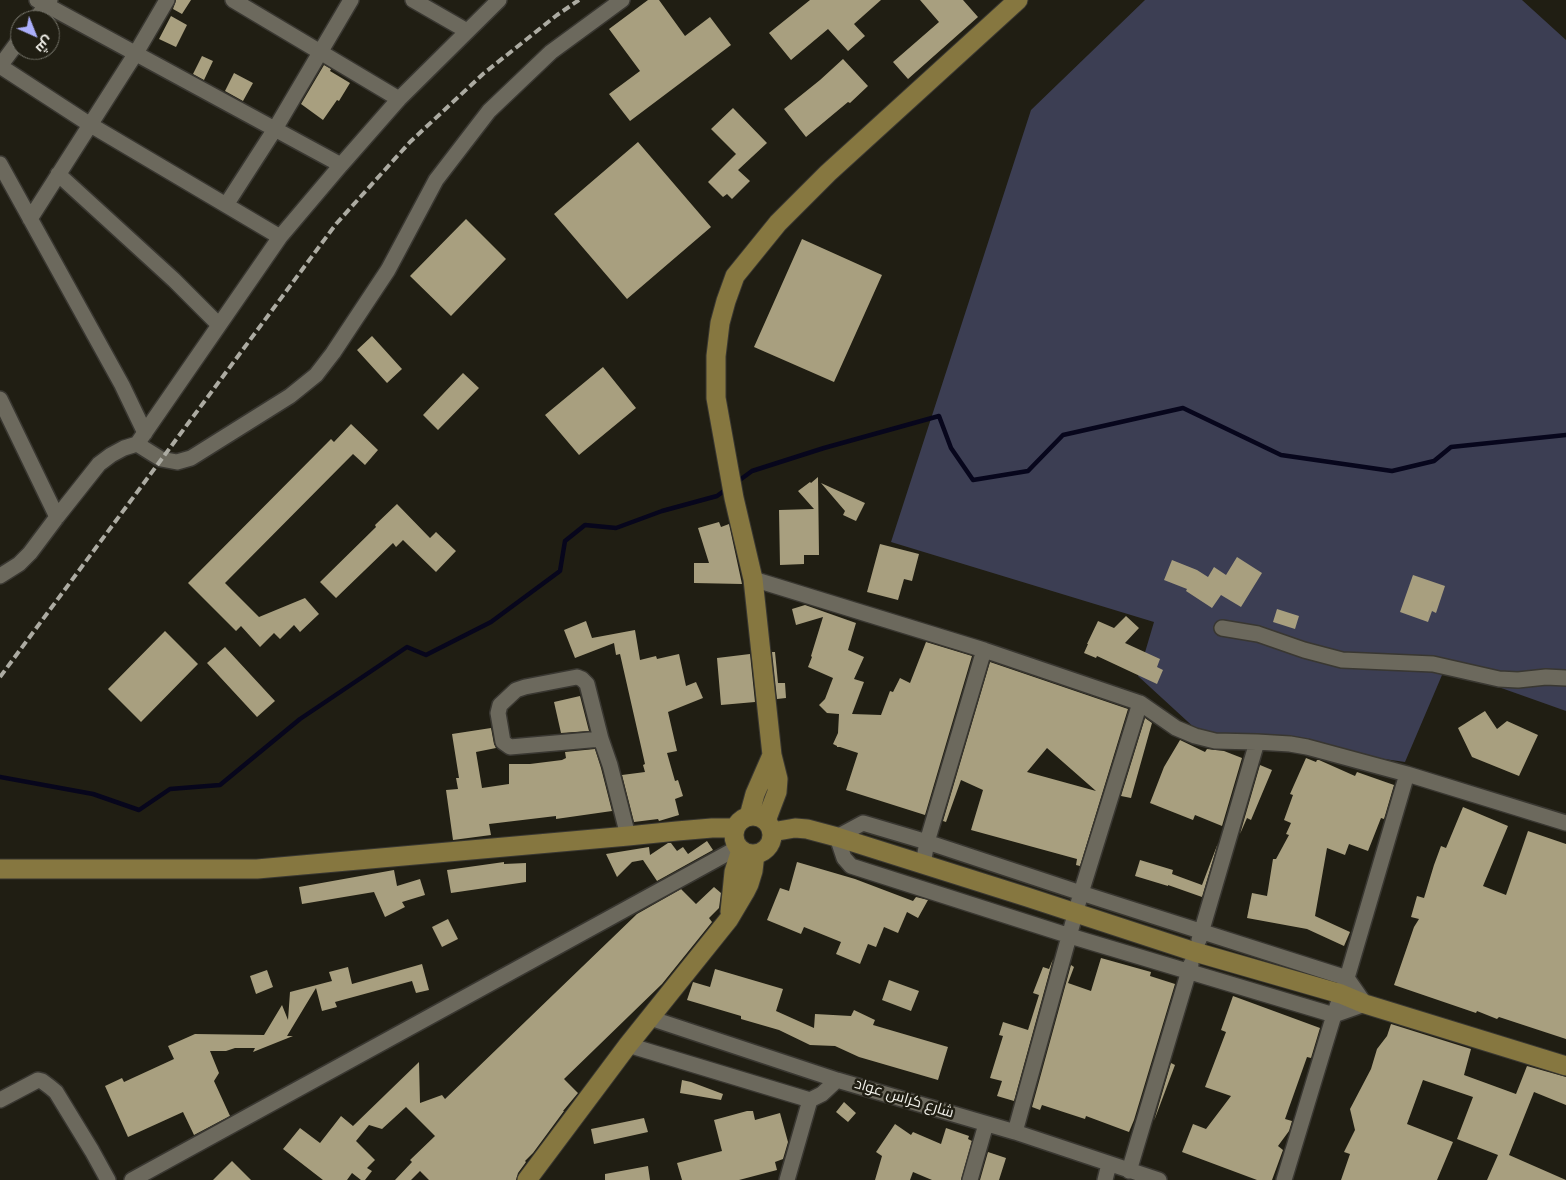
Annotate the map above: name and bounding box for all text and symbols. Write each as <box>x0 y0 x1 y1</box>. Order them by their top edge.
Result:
north arrow <box>10 10 60 60</box>
text: ش <box>31 32 58 59</box>
street label: شارع كراس عواد <box>852 1075 956 1123</box>

